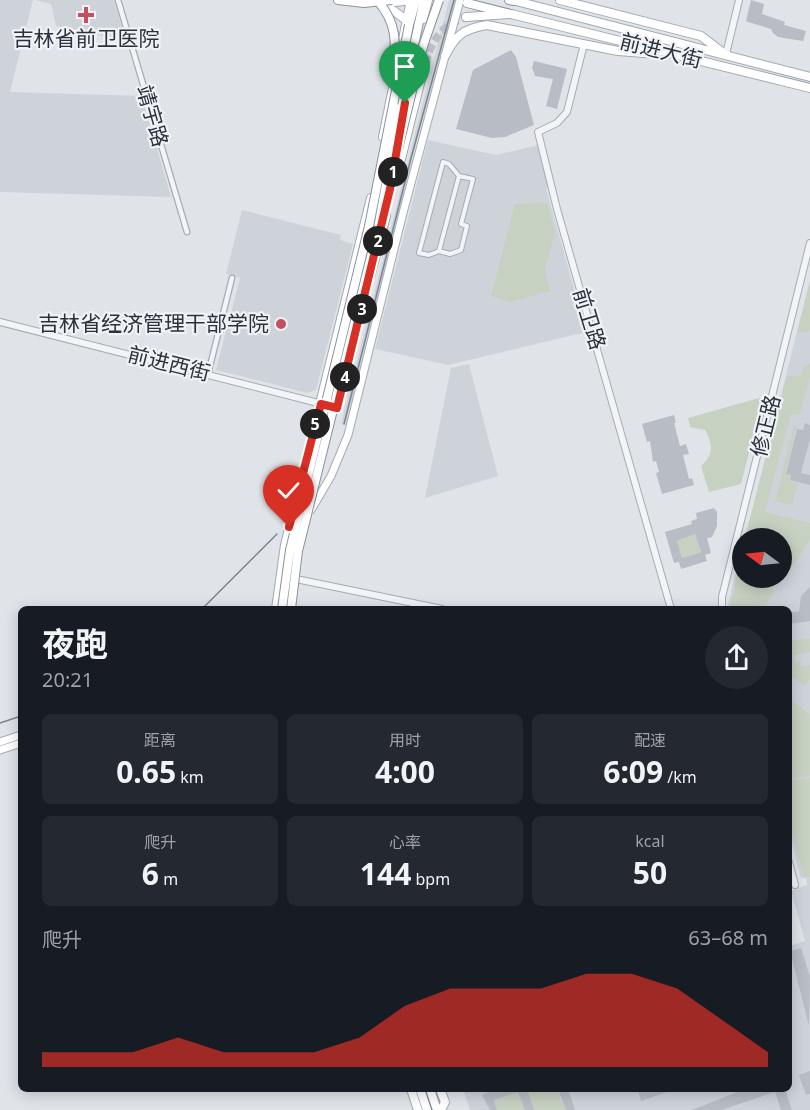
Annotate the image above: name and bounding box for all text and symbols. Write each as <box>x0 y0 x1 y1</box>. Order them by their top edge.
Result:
marker: 吉林省前卫医院 <box>77 6 95 24</box>
place label: 吉林省前卫医院 <box>13 24 160 52</box>
street label: 前进大街 <box>617 26 705 74</box>
pin <box>379 41 430 103</box>
icon: arrive <box>388 50 421 83</box>
street label: 靖宇路 <box>131 82 175 150</box>
pin: 1 <box>378 157 408 187</box>
text: 1 <box>388 161 398 183</box>
pin: 2 <box>363 226 393 256</box>
text: 2 <box>373 230 383 252</box>
street label: 前卫路 <box>567 284 613 353</box>
pin: 3 <box>347 294 377 324</box>
text: 3 <box>357 298 367 320</box>
place label: 吉林省经济管理干部学院 <box>38 309 269 337</box>
marker: 吉林省经济管理干部学院 <box>274 317 288 331</box>
street label: 前进西街 <box>125 339 213 387</box>
pin: 4 <box>330 362 360 392</box>
text: 4 <box>340 366 350 388</box>
street label: 修正路 <box>744 392 786 460</box>
pin: 5 <box>300 409 330 439</box>
text: 5 <box>310 413 320 435</box>
pin <box>263 465 314 527</box>
icon: check <box>272 474 305 507</box>
north arrow <box>732 528 792 588</box>
map controls <box>732 528 792 588</box>
text: 夜跑 <box>42 621 108 666</box>
button: share <box>705 626 768 689</box>
text: 20:21 <box>42 666 93 693</box>
text: 距离 <box>144 729 176 751</box>
text: 用时 <box>389 729 421 751</box>
text: 配速 <box>634 729 666 751</box>
text: 0.65 <box>116 751 176 792</box>
text: 4:00 <box>375 751 435 792</box>
text: 6:09 <box>603 751 663 792</box>
text: km <box>176 766 204 788</box>
text: /km <box>663 766 697 788</box>
text: kcal <box>635 830 665 852</box>
text: 爬升 <box>144 831 176 853</box>
text: 心率 <box>389 831 421 853</box>
text: 50 <box>633 852 667 893</box>
text: 6 <box>142 853 159 894</box>
text: 144 <box>360 853 411 894</box>
text: m <box>159 868 178 890</box>
text: bpm <box>411 868 450 890</box>
text: 63–68 m <box>688 924 768 951</box>
text: 爬升 <box>42 926 82 953</box>

